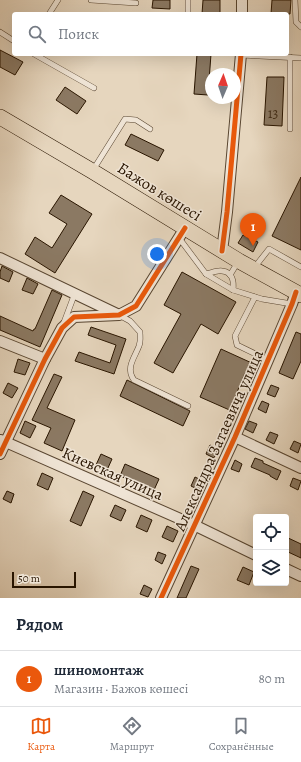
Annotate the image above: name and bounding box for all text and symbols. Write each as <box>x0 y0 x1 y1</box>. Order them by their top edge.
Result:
search box <box>12 12 289 56</box>
icon: search <box>26 23 48 45</box>
text: Поиск <box>58 24 99 44</box>
north arrow <box>205 68 241 104</box>
house number: 13 <box>268 104 278 123</box>
street label: Бажов көшесі <box>113 157 206 226</box>
pin: 1 <box>240 213 266 246</box>
your location <box>147 244 167 264</box>
street label: Александра Затаевича улица <box>168 346 269 536</box>
street label: Киевская улица <box>59 442 167 506</box>
map controls <box>253 514 289 586</box>
button: locate <box>253 514 289 550</box>
button: layers <box>253 550 289 586</box>
scale bar <box>12 570 76 589</box>
text: 50 m <box>18 571 40 586</box>
text: Рядом <box>16 613 63 636</box>
text: шиномонтаж <box>54 660 144 680</box>
text: 1 <box>27 670 31 687</box>
text: 80 m <box>258 670 285 687</box>
text: Магазин · Бажов көшесі <box>54 680 188 697</box>
tab: Карта <box>27 715 55 754</box>
tab: Маршрут <box>110 715 154 754</box>
tab: Сохранённые <box>209 715 274 754</box>

